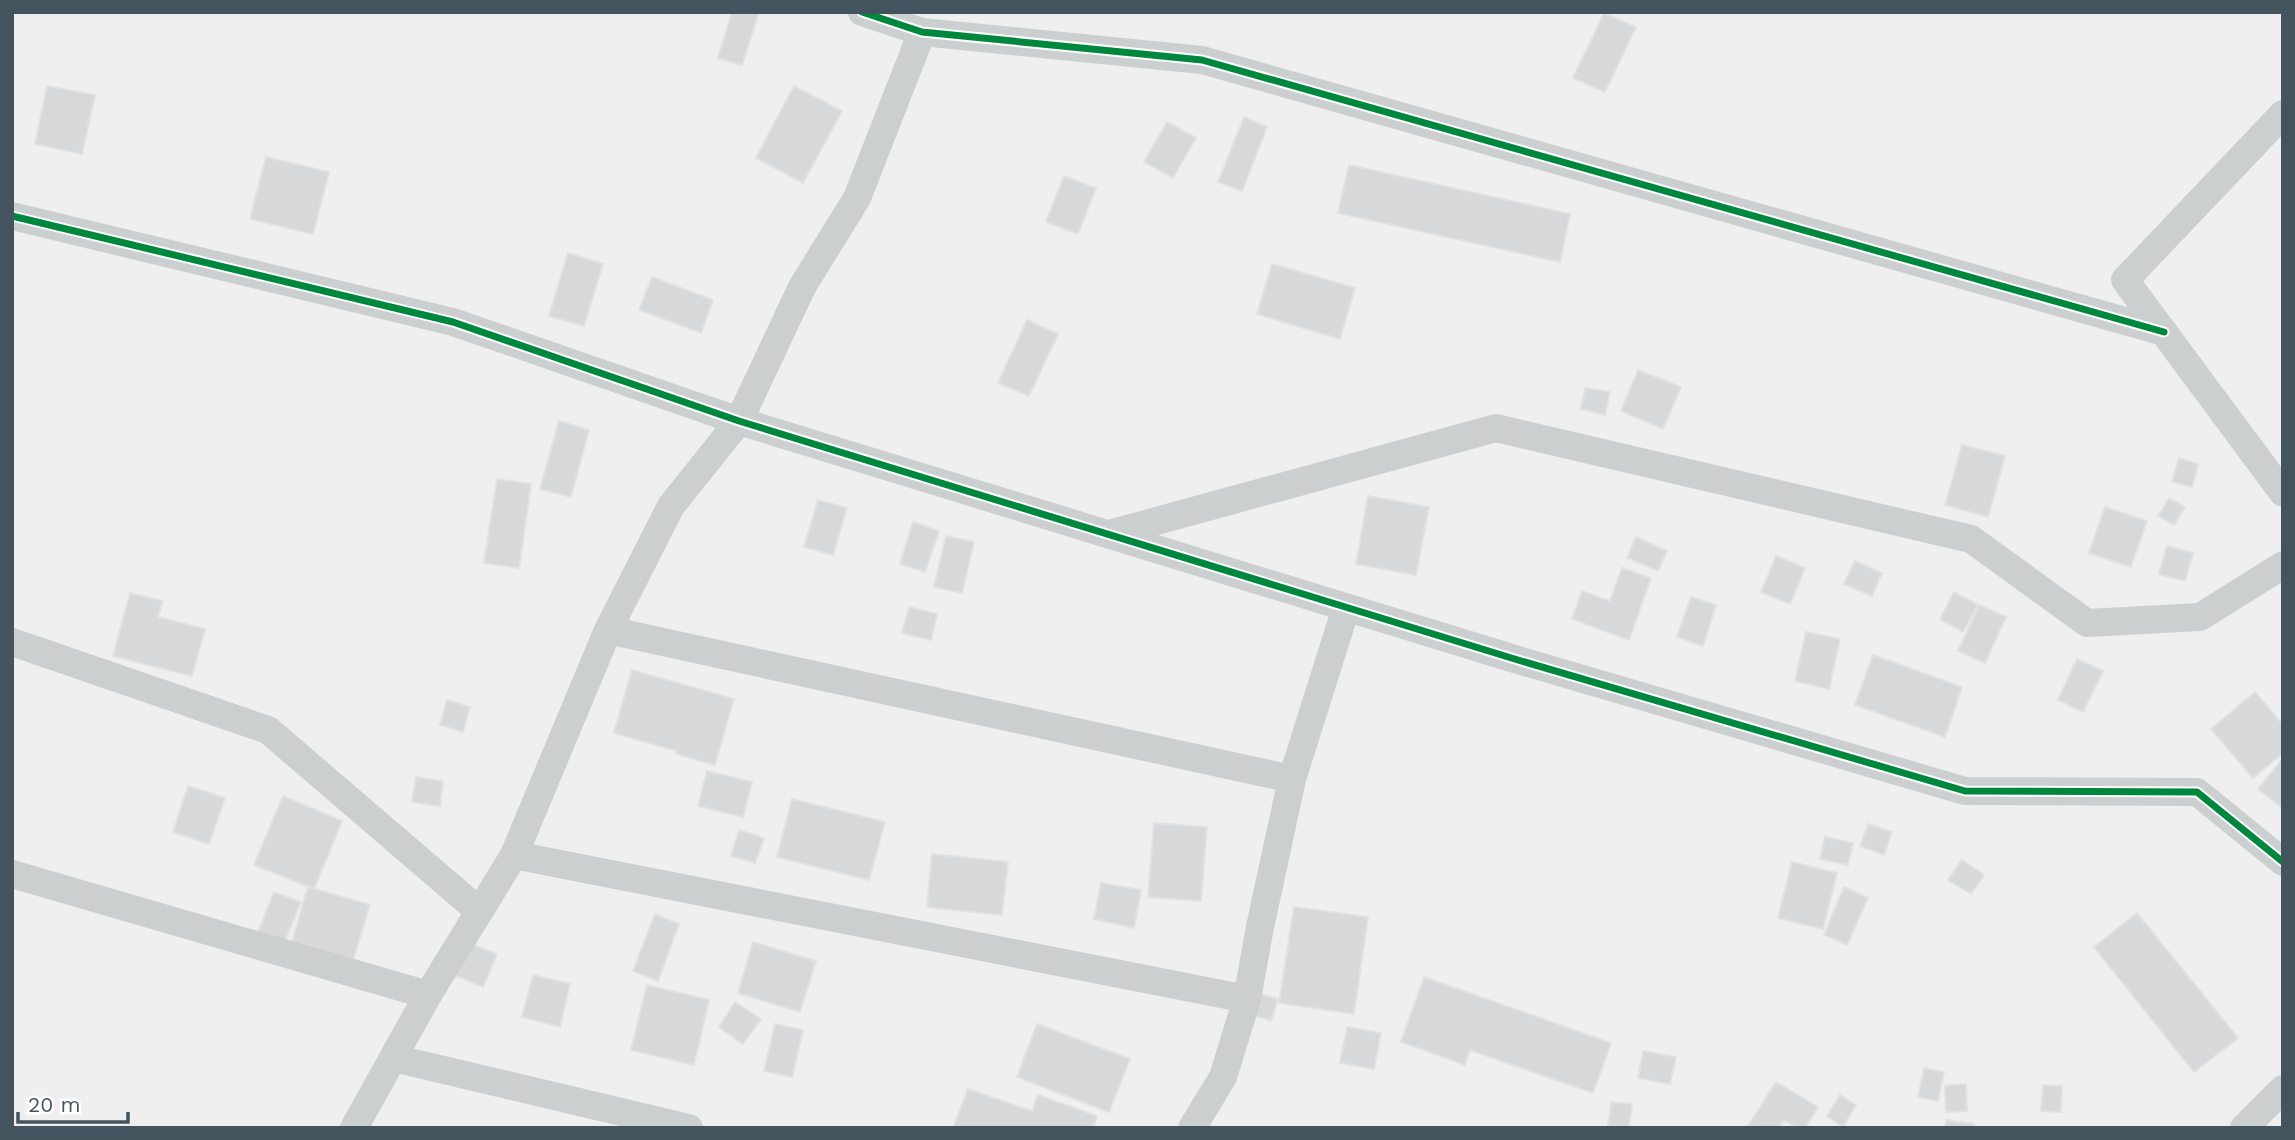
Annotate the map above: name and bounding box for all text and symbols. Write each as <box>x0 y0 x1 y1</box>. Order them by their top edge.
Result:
scale bar <box>18 1080 128 1124</box>
text: 20 m <box>28 1092 80 1117</box>

